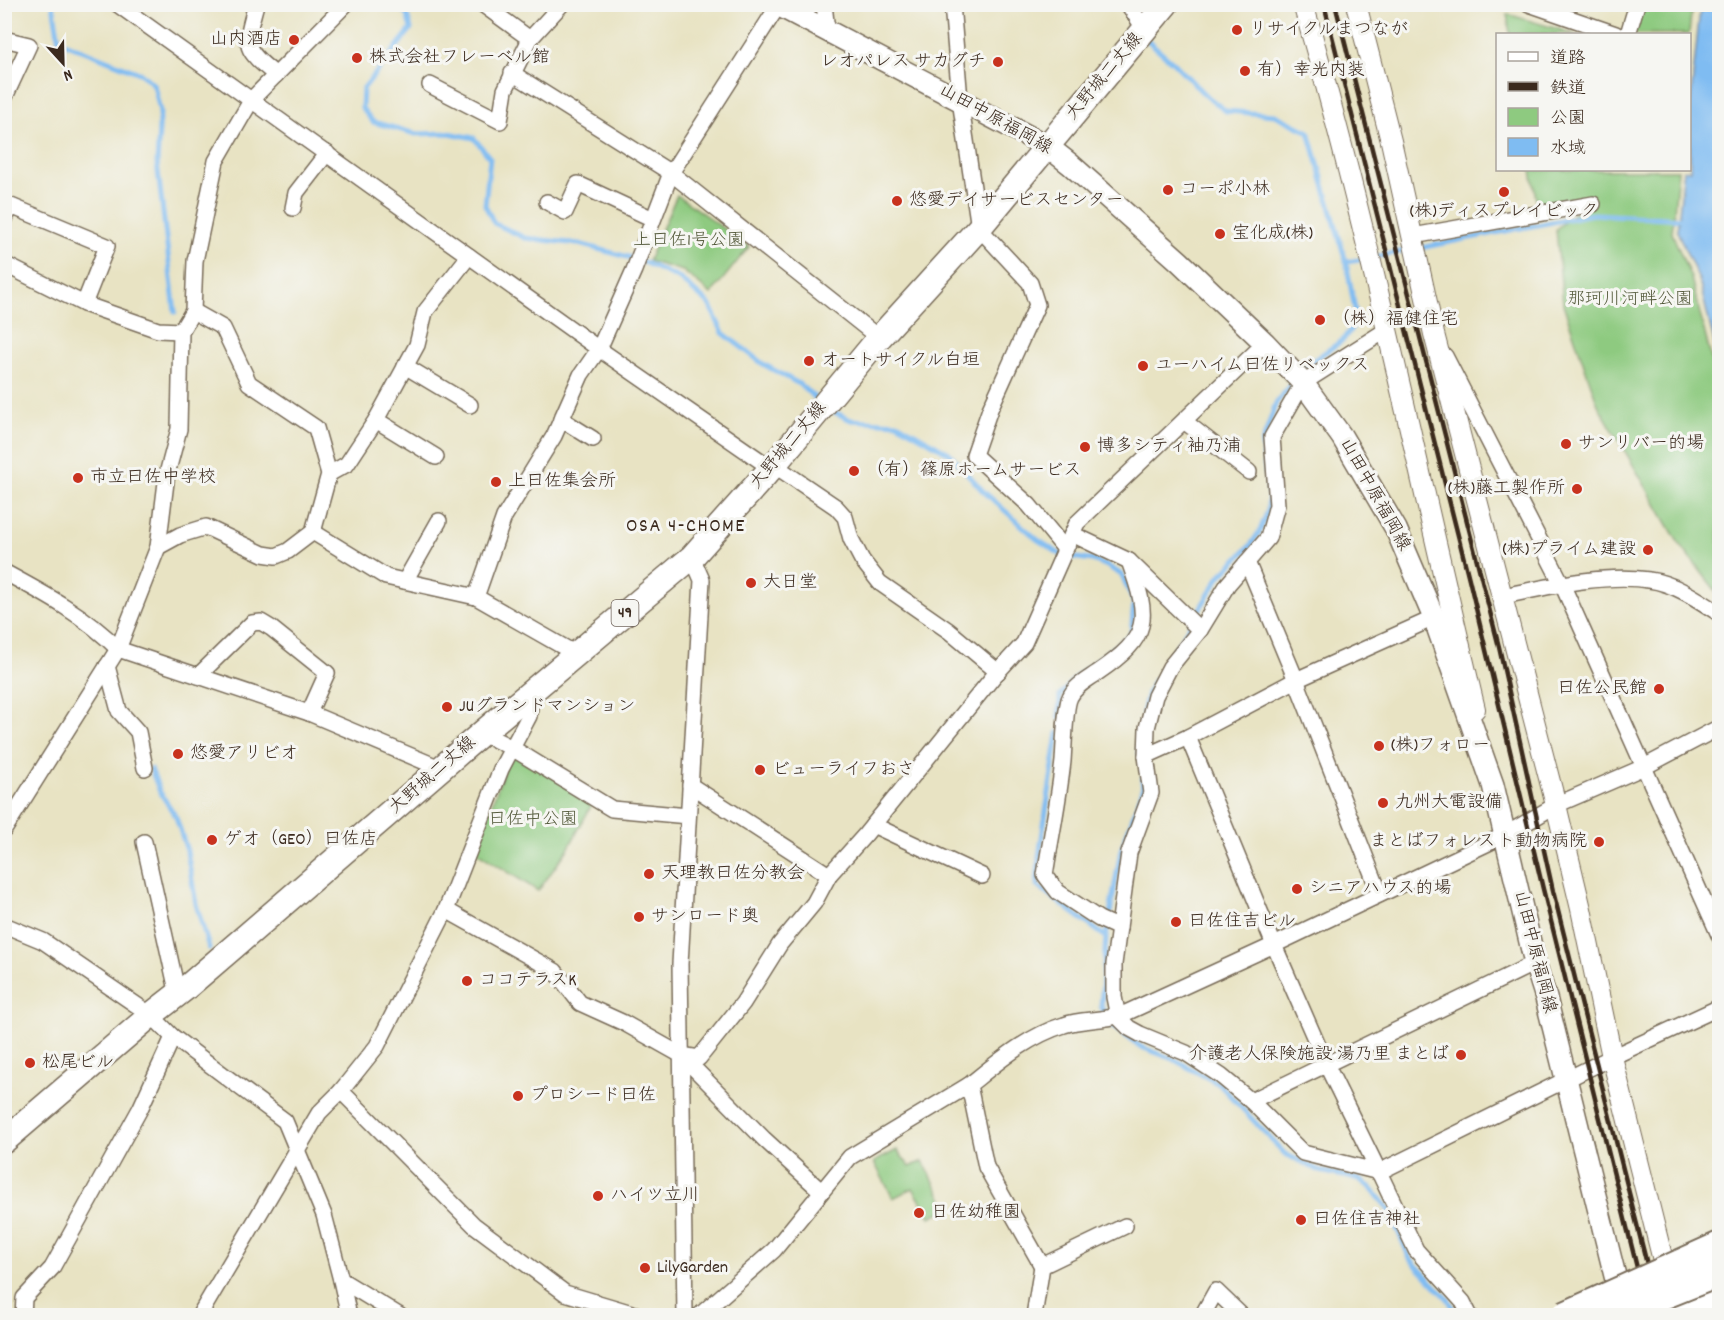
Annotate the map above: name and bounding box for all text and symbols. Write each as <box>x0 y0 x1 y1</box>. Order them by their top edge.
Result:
place label: リサイクルまつなが <box>1249 18 1408 43</box>
marker: リサイクルまつなが <box>1230 23 1244 37</box>
place label: 山内酒店 <box>210 28 282 53</box>
street label: 大野城二丈線 <box>1061 28 1149 126</box>
north arrow <box>33 33 93 93</box>
marker: 山内酒店 <box>287 33 301 47</box>
legend <box>1496 33 1691 171</box>
place label: 株式会社フレーベル館 <box>369 46 550 71</box>
text: 道路 <box>1550 47 1586 72</box>
place label: レオパレス サカグチ <box>820 50 986 75</box>
marker: 株式会社フレーベル館 <box>350 51 364 65</box>
marker: レオパレス サカグチ <box>991 55 1005 69</box>
place label: 有）幸光内装 <box>1257 59 1365 84</box>
text: N <box>60 62 76 87</box>
marker: 有）幸光内装 <box>1238 64 1252 78</box>
text: 鉄道 <box>1550 77 1586 102</box>
street label: 山田中原福岡線 <box>934 79 1056 161</box>
text: 公園 <box>1550 107 1586 132</box>
text: 水域 <box>1550 137 1586 162</box>
place label: コーポ小林 <box>1180 178 1270 203</box>
marker: コーポ小林 <box>1161 183 1175 197</box>
marker: (株)ディスプレイビック <box>1497 185 1511 199</box>
place label: 悠愛デイサービスセンター <box>909 189 1124 214</box>
marker: 悠愛デイサービスセンター <box>890 194 904 208</box>
place label: (株)ディスプレイビック <box>1410 200 1598 225</box>
place label: 宝化成(株) <box>1232 222 1313 247</box>
marker: 宝化成(株) <box>1213 227 1227 241</box>
park label: 上曰佐1号公園 <box>633 229 745 254</box>
park label: 那珂川河畔公園 <box>1567 288 1693 313</box>
place label: （株）福健住宅 <box>1332 308 1458 333</box>
marker: （株）福健住宅 <box>1313 313 1327 327</box>
place label: オートサイクル白垣 <box>821 349 980 374</box>
marker: オートサイクル白垣 <box>802 354 816 368</box>
place label: ユーハイム曰佐リベックス <box>1155 354 1369 379</box>
marker: ユーハイム曰佐リベックス <box>1136 359 1150 373</box>
street label: 大野城二丈線 <box>745 397 833 495</box>
place label: サンリバー的場 <box>1578 432 1704 457</box>
street label: 山田中原福岡線 <box>1333 434 1415 556</box>
place label: 博多シティ袖乃浦 <box>1097 435 1241 460</box>
marker: サンリバー的場 <box>1559 437 1573 451</box>
marker: 博多シティ袖乃浦 <box>1078 440 1092 454</box>
place label: （有）篠原ホームサービス <box>866 459 1081 484</box>
marker: （有）篠原ホームサービス <box>847 464 861 478</box>
place label: 市立曰佐中学校 <box>90 466 216 491</box>
place label: 上曰佐集会所 <box>508 470 616 495</box>
marker: 市立曰佐中学校 <box>71 471 85 485</box>
marker: 上曰佐集会所 <box>489 475 503 489</box>
place label: (株)藤工製作所 <box>1448 477 1565 502</box>
marker: (株)藤工製作所 <box>1570 482 1584 496</box>
district label: OSA 4-CHOME <box>626 513 746 541</box>
place label: (株)プライム建設 <box>1502 538 1636 563</box>
marker: (株)プライム建設 <box>1641 543 1655 557</box>
place label: 大日堂 <box>763 571 817 596</box>
marker: 大日堂 <box>744 576 758 590</box>
road number: 49 <box>612 600 638 626</box>
place label: 曰佐公民館 <box>1557 677 1647 702</box>
marker: 曰佐公民館 <box>1652 682 1666 696</box>
place label: JUグランドマンション <box>459 695 636 720</box>
marker: JUグランドマンション <box>440 700 454 714</box>
street label: 大野城二丈線 <box>384 731 482 821</box>
place label: (株)フォロー <box>1391 734 1490 759</box>
marker: (株)フォロー <box>1372 739 1386 753</box>
place label: 悠愛アリビオ <box>190 742 298 767</box>
marker: 悠愛アリビオ <box>171 747 185 761</box>
place label: ビューライフおさ <box>772 758 915 783</box>
marker: ビューライフおさ <box>753 763 767 777</box>
place label: 九州大電設備 <box>1395 791 1503 816</box>
marker: 九州大電設備 <box>1376 796 1390 810</box>
park label: 曰佐中公園 <box>488 808 578 833</box>
place label: ゲオ（GEO）曰佐店 <box>224 828 378 853</box>
place label: まとばフォレスト動物病院 <box>1370 830 1587 855</box>
marker: ゲオ（GEO）曰佐店 <box>205 833 219 847</box>
marker: まとばフォレスト動物病院 <box>1592 835 1606 849</box>
place label: 天理教曰佐分教会 <box>661 862 805 887</box>
marker: 天理教曰佐分教会 <box>642 867 656 881</box>
place label: シニアハウス的場 <box>1309 877 1451 902</box>
marker: シニアハウス的場 <box>1290 882 1304 896</box>
street label: 山田中原福岡線 <box>1507 888 1561 1016</box>
place label: サンロード奥 <box>651 905 759 930</box>
marker: サンロード奥 <box>632 910 646 924</box>
place label: 曰佐住吉ビル <box>1188 910 1296 935</box>
marker: 曰佐住吉ビル <box>1169 915 1183 929</box>
place label: ココテラスK <box>479 969 577 994</box>
marker: ココテラスK <box>460 974 474 988</box>
place label: 介護老人保険施設 湯乃里 まとば <box>1189 1043 1449 1068</box>
marker: 介護老人保険施設 湯乃里 まとば <box>1454 1048 1468 1062</box>
place label: 松尾ビル <box>42 1051 114 1076</box>
marker: 松尾ビル <box>23 1056 37 1070</box>
place label: プロシード曰佐 <box>530 1084 656 1109</box>
marker: プロシード曰佐 <box>511 1089 525 1103</box>
place label: ハイツ立川 <box>610 1184 700 1209</box>
marker: ハイツ立川 <box>591 1189 605 1203</box>
place label: 日佐幼稚園 <box>931 1201 1021 1226</box>
marker: 日佐幼稚園 <box>912 1206 926 1220</box>
place label: 曰佐住吉神社 <box>1313 1208 1421 1233</box>
marker: 曰佐住吉神社 <box>1294 1213 1308 1227</box>
place label: LilyGarden <box>657 1256 728 1281</box>
marker: LilyGarden <box>638 1261 652 1275</box>

